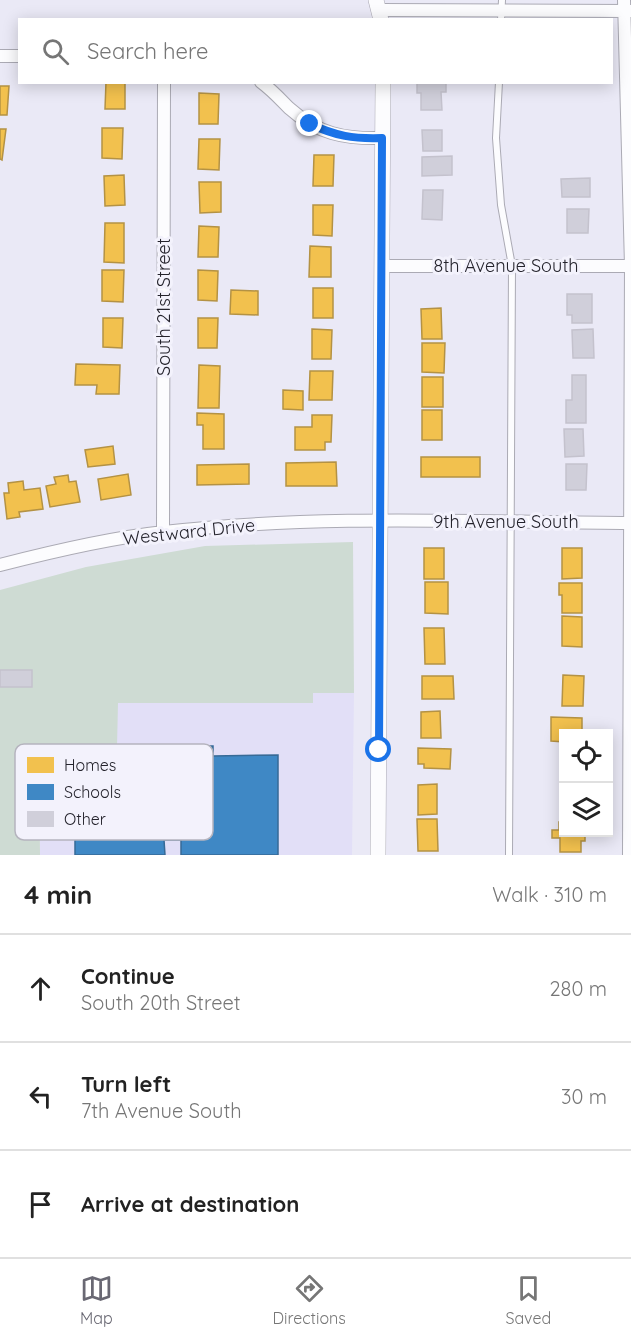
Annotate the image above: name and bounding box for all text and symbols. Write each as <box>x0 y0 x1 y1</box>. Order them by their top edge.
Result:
search box <box>18 18 613 84</box>
icon: search <box>39 35 72 68</box>
text: Search here <box>87 37 208 65</box>
route end <box>296 110 322 136</box>
street label: South 21st Street <box>152 238 175 376</box>
street label: 8th Avenue South <box>434 254 579 277</box>
street label: 9th Avenue South <box>433 510 579 533</box>
street label: Westward Drive <box>122 513 256 550</box>
map controls <box>559 729 613 837</box>
button: locate <box>559 729 613 783</box>
route start <box>365 736 391 762</box>
legend <box>15 744 213 840</box>
text: Homes <box>64 755 116 775</box>
text: Schools <box>64 782 121 802</box>
button: layers <box>559 783 613 837</box>
text: Other <box>64 809 106 829</box>
text: 4 min <box>24 878 92 911</box>
text: Walk · 310 m <box>492 882 607 907</box>
text: Continue <box>81 962 175 990</box>
icon: ahead <box>24 972 57 1005</box>
text: 280 m <box>550 976 607 1001</box>
text: South 20th Street <box>81 990 241 1015</box>
text: Turn left <box>81 1070 171 1098</box>
icon: left <box>24 1080 57 1113</box>
text: 30 m <box>561 1084 607 1109</box>
text: 7th Avenue South <box>81 1098 242 1123</box>
icon: arrive <box>24 1188 57 1221</box>
text: Arrive at destination <box>81 1190 299 1218</box>
tab: Map <box>80 1272 113 1328</box>
tab: Directions <box>273 1272 346 1328</box>
tab: Saved <box>506 1272 551 1328</box>

